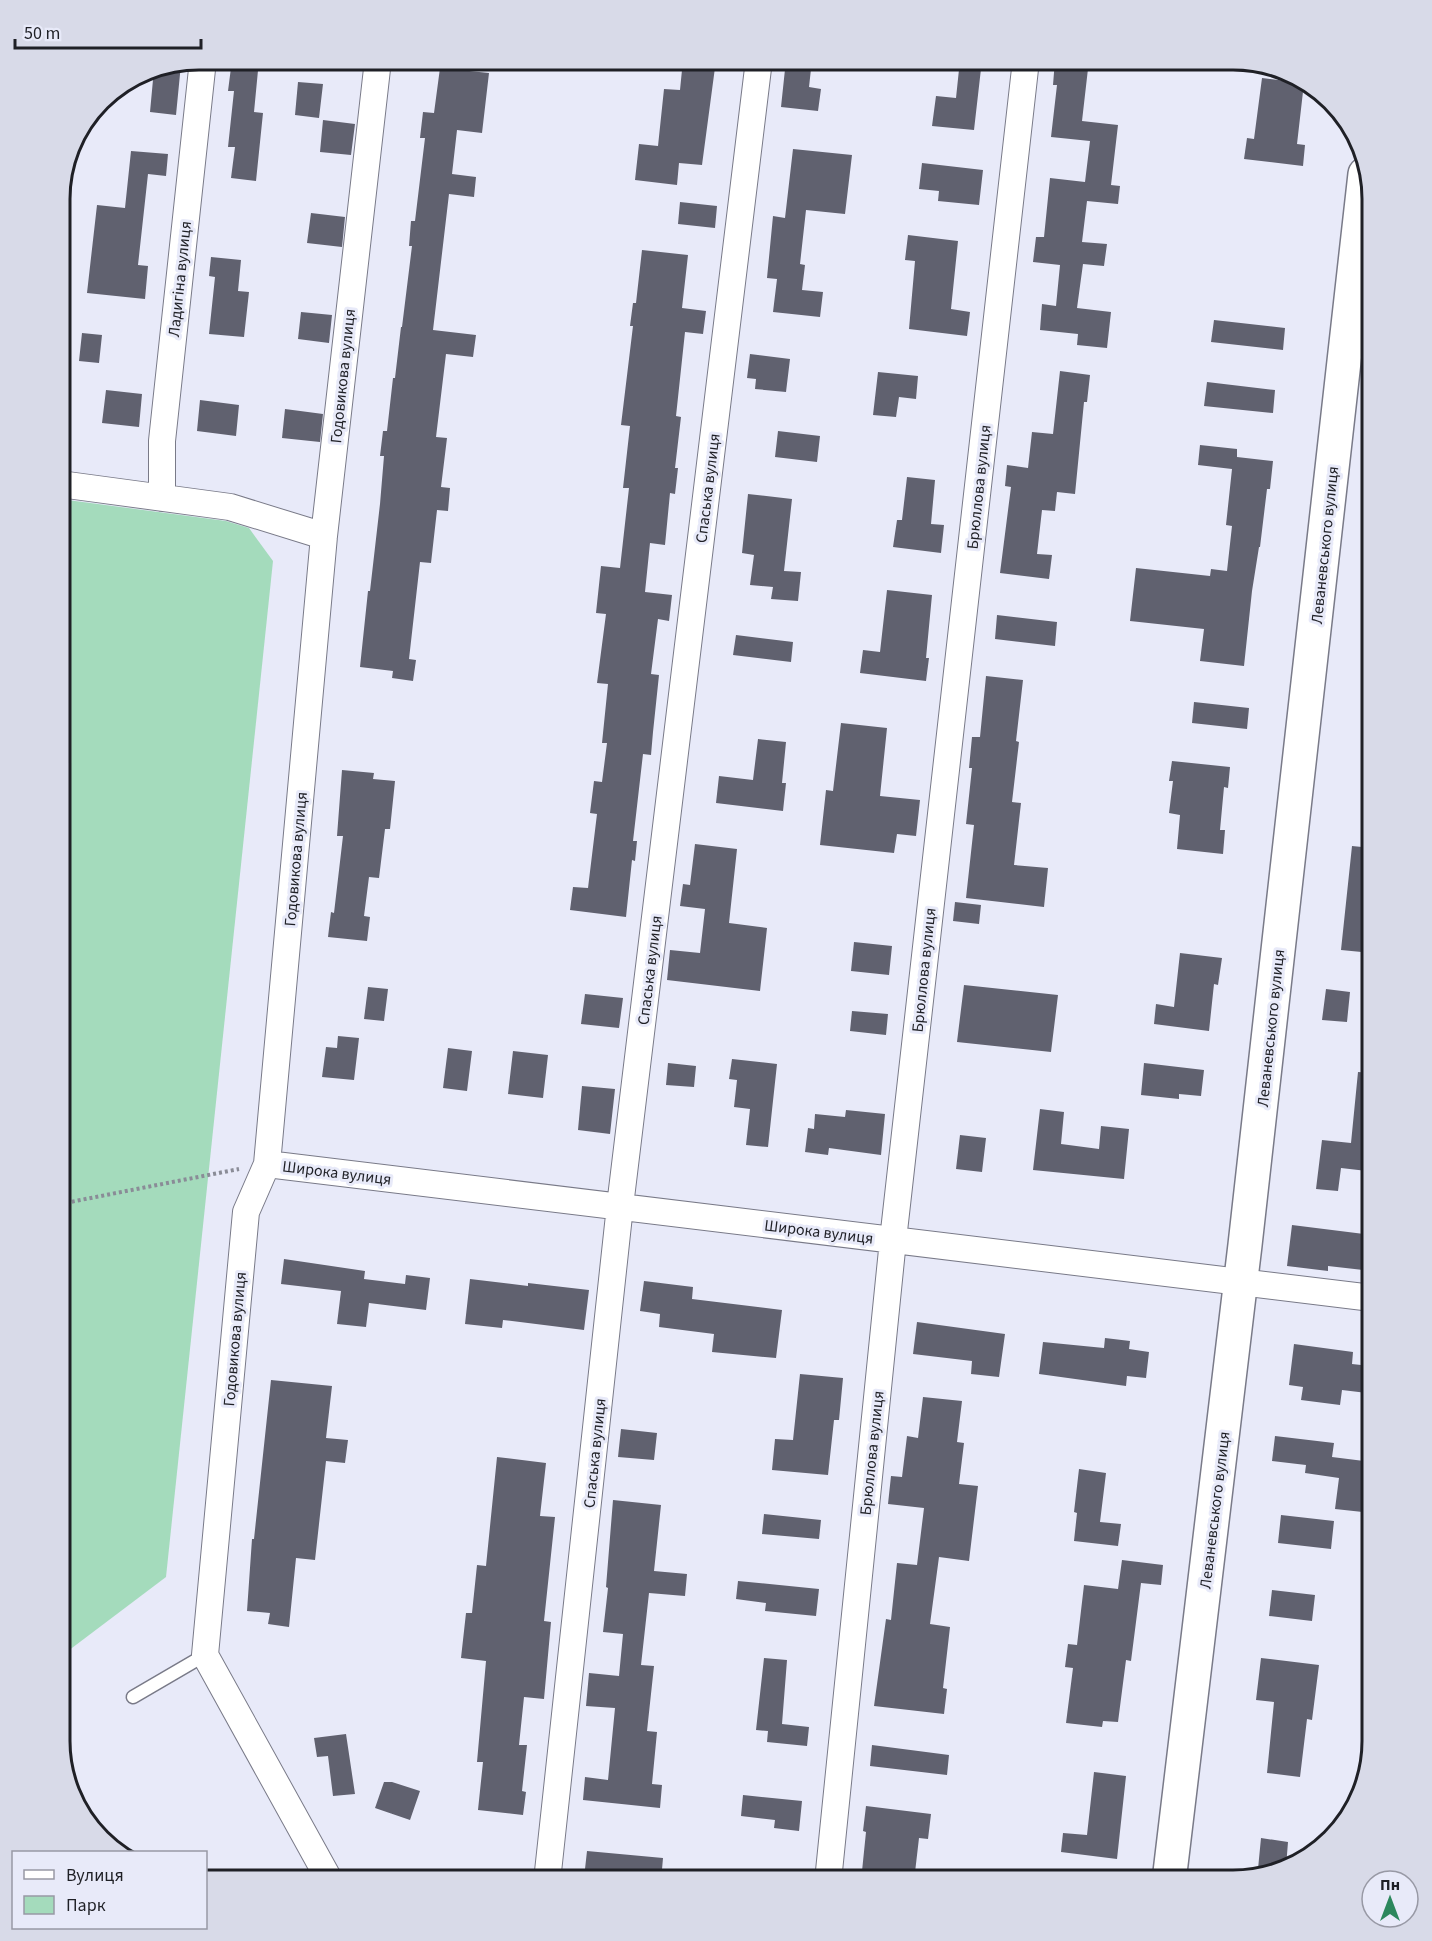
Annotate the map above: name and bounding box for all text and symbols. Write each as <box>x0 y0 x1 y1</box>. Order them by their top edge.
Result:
scale bar <box>15 12 201 50</box>
text: 50 m <box>24 21 60 46</box>
street label: Ладигіна вулиця <box>163 220 197 338</box>
street label: Годовикова вулиця <box>325 308 361 444</box>
street label: Брюллова вулиця <box>962 424 996 550</box>
street label: Спаська вулиця <box>690 432 726 544</box>
street label: Леваневського вулиця <box>1306 465 1344 625</box>
street label: Годовикова вулиця <box>279 791 313 927</box>
street label: Брюллова вулиця <box>907 907 941 1033</box>
street label: Спаська вулиця <box>632 914 668 1026</box>
street label: Леваневського вулиця <box>1252 948 1290 1108</box>
street label: Широка вулиця <box>281 1155 393 1191</box>
street label: Широка вулиця <box>763 1214 875 1250</box>
street label: Годовикова вулиця <box>218 1271 252 1407</box>
street label: Брюллова вулиця <box>855 1390 889 1516</box>
street label: Спаська вулиця <box>578 1397 612 1509</box>
street label: Леваневського вулиця <box>1194 1430 1236 1590</box>
legend <box>12 1851 207 1929</box>
text: Вулиця <box>66 1863 124 1888</box>
north arrow <box>1360 1869 1420 1929</box>
text: Пн <box>1380 1874 1400 1896</box>
text: Парк <box>66 1893 106 1918</box>

